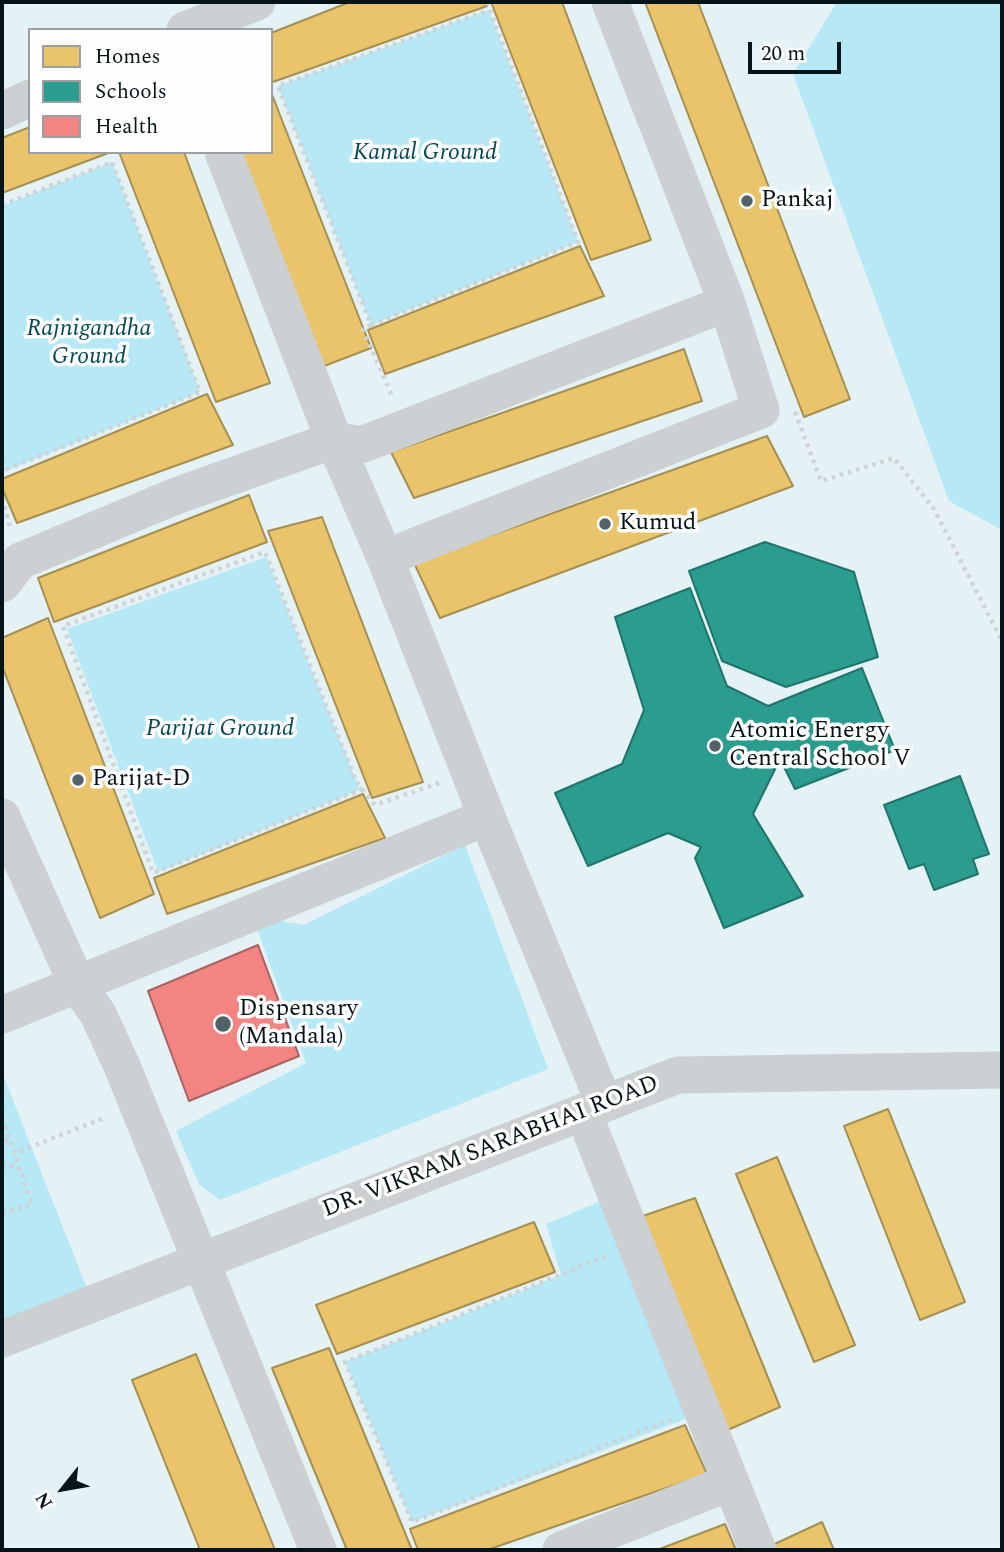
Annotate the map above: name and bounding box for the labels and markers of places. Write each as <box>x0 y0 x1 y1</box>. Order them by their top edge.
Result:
place label: Pankaj <box>761 187 834 215</box>
marker: Pankaj <box>739 193 755 209</box>
place label: Kumud <box>619 510 697 538</box>
marker: Kumud <box>597 516 613 532</box>
place label: Atomic Energy Central School V <box>729 718 911 774</box>
marker: Atomic Energy Central School V <box>707 738 723 754</box>
place label: Parijat-D <box>92 766 190 794</box>
marker: Parijat-D <box>70 772 86 788</box>
place label: Dispensary (Mandala) <box>239 996 358 1052</box>
marker: Dispensary (Mandala) <box>213 1014 233 1034</box>

